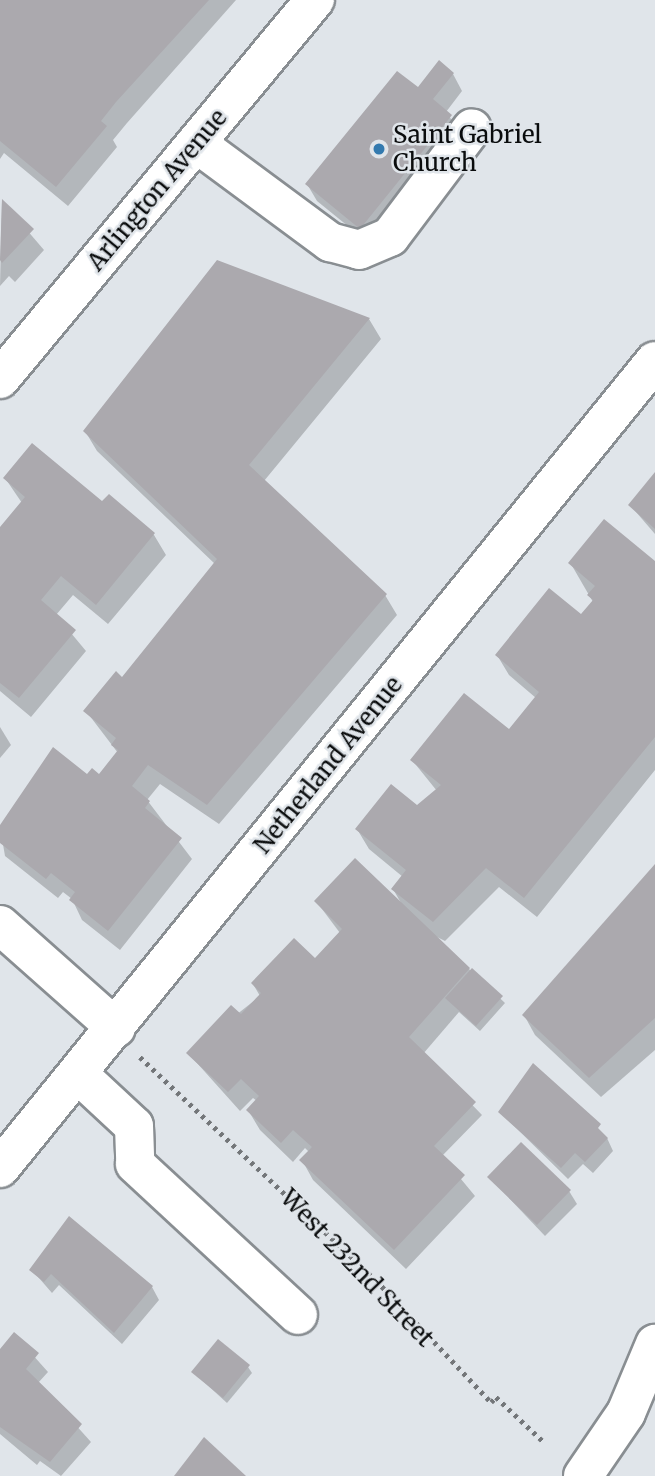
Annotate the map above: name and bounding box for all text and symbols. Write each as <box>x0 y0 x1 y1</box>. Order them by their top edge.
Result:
street label: Arlington Avenue <box>81 104 233 276</box>
place label: Saint Gabriel Church <box>393 121 542 177</box>
marker: Saint Gabriel Church <box>371 141 387 157</box>
street label: Netherland Avenue <box>248 671 408 859</box>
street label: West 232nd Street <box>275 1183 439 1353</box>

